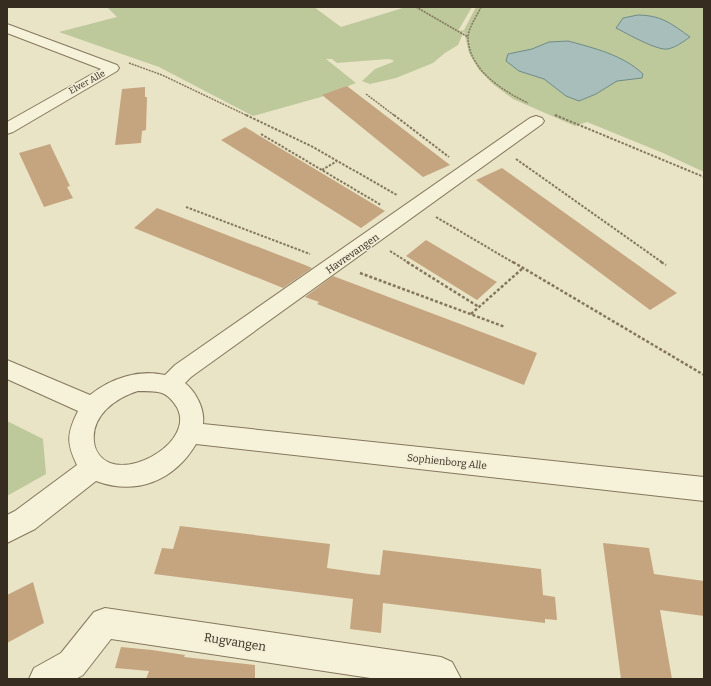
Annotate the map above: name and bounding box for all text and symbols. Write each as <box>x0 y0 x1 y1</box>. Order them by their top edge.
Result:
street label: Elver Alle <box>67 68 107 96</box>
street label: Havrevangen <box>324 231 382 276</box>
street label: Sophienborg Alle <box>406 452 487 472</box>
street label: Rugvangen <box>203 630 267 654</box>

